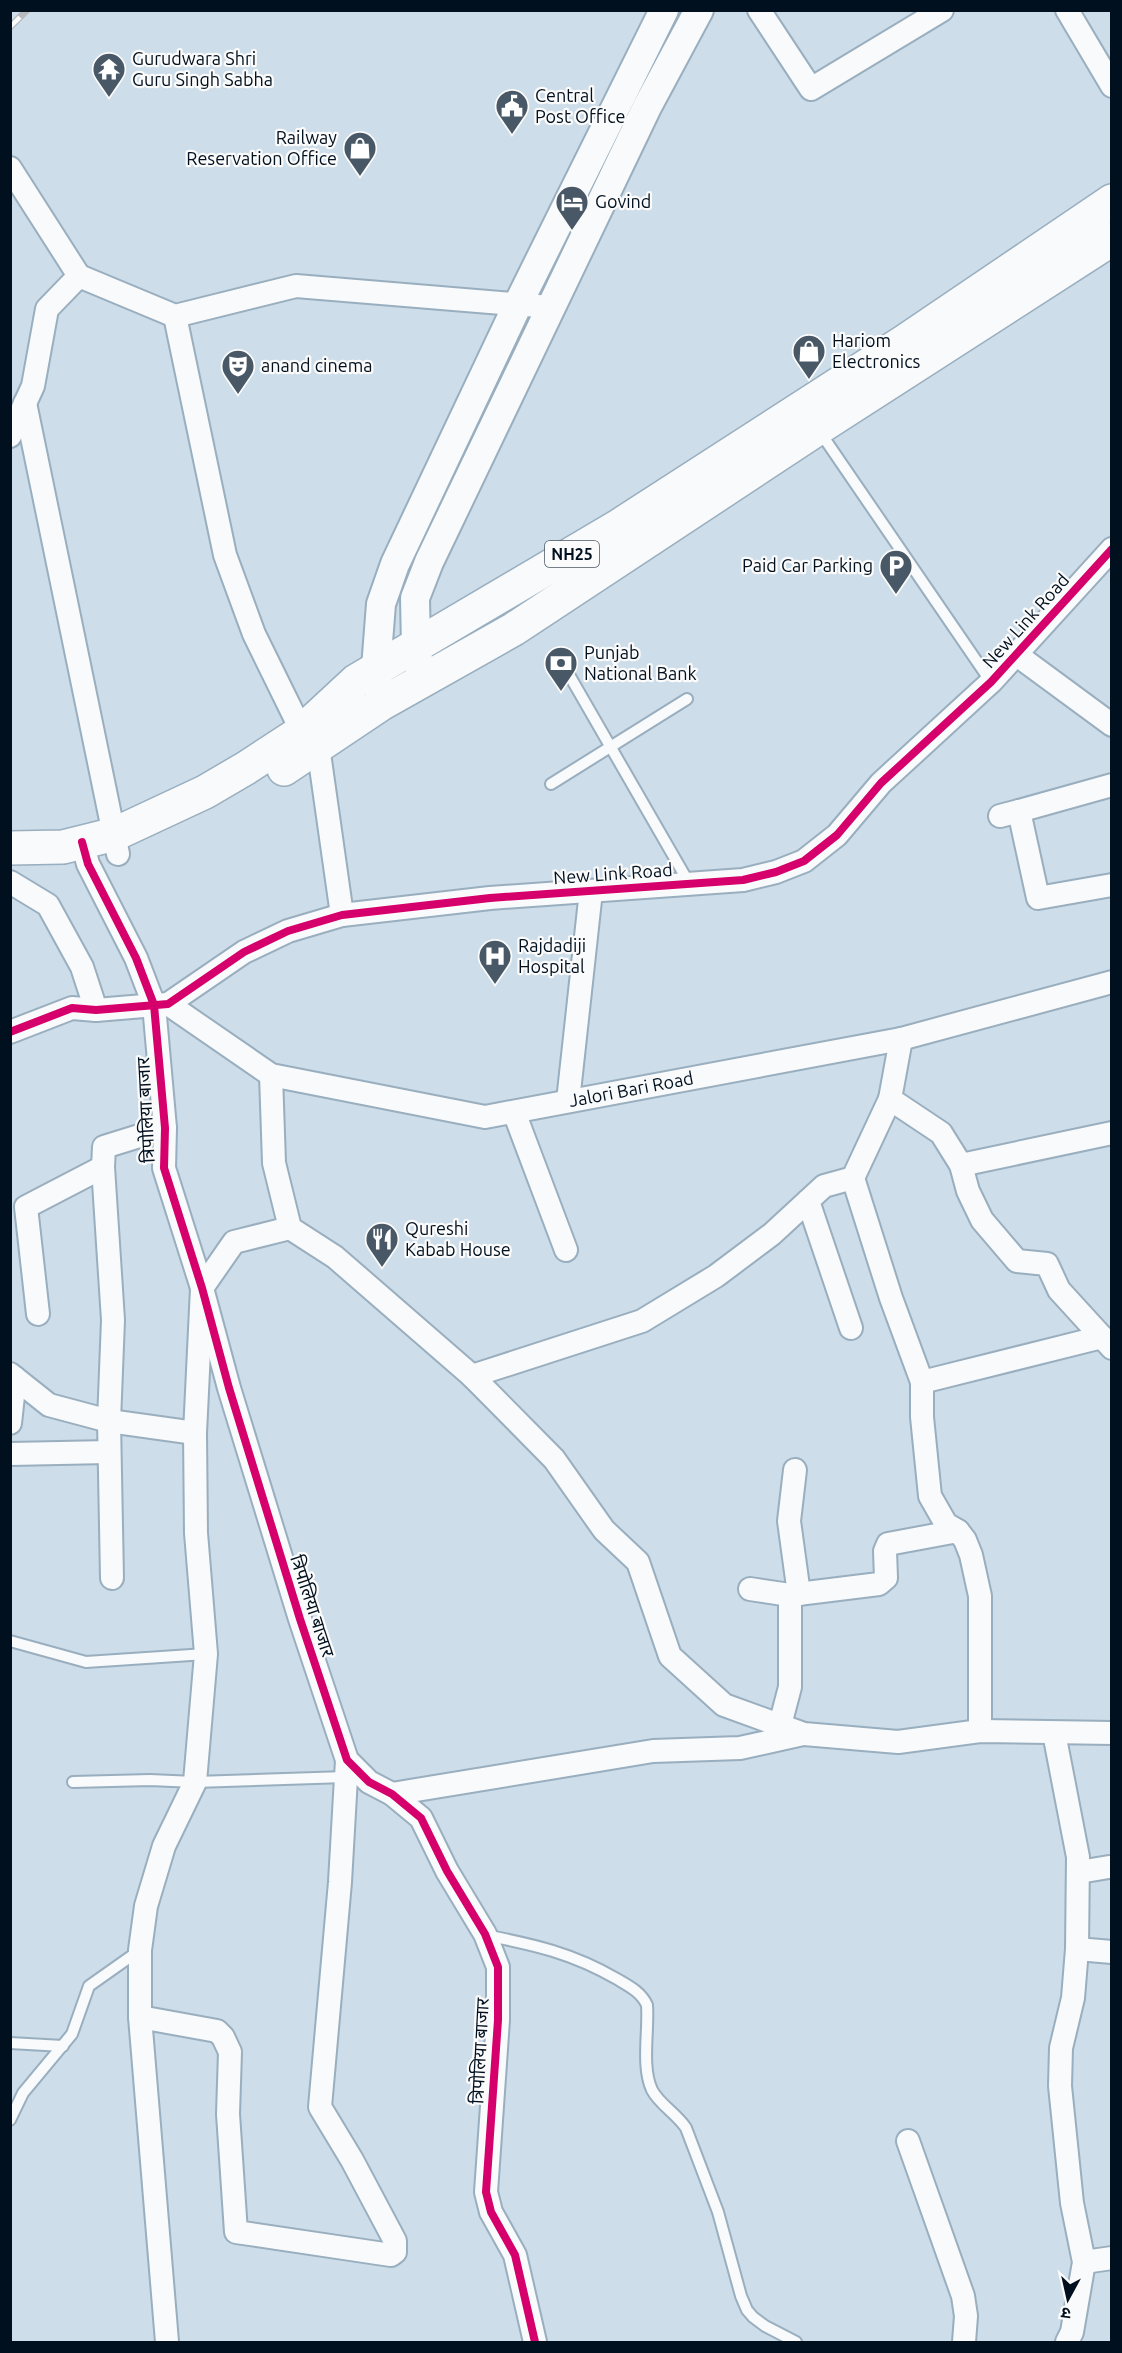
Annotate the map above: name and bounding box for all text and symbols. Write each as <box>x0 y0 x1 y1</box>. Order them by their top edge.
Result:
place label: Gurudwara Shri Guru Singh Sabha <box>132 48 273 89</box>
temple icon: Gurudwara Shri Guru Singh Sabha <box>91 51 127 98</box>
place label: Central Post Office <box>535 85 625 126</box>
public building icon: Central Post Office <box>494 88 530 135</box>
place label: Railway Reservation Office <box>186 127 337 168</box>
shop icon: Railway Reservation Office <box>342 130 378 177</box>
hotel icon: Govind <box>554 184 590 231</box>
place label: Govind <box>595 191 651 211</box>
place label: Hariom Electronics <box>832 330 921 371</box>
shop icon: Hariom Electronics <box>791 333 827 380</box>
theatre icon: anand cinema <box>220 348 256 395</box>
place label: anand cinema <box>261 355 372 375</box>
road number: NH25 <box>545 541 599 567</box>
parking icon: Paid Car Parking <box>878 548 914 595</box>
place label: Paid Car Parking <box>742 555 873 575</box>
street label: New Link Road <box>978 569 1073 671</box>
place label: Punjab National Bank <box>584 642 697 683</box>
bank icon: Punjab National Bank <box>543 645 579 692</box>
street label: New Link Road <box>553 859 673 887</box>
place label: Rajdadiji Hospital <box>518 935 586 976</box>
hospital icon: Rajdadiji Hospital <box>477 938 513 985</box>
street label: त्रिपोलिया बाजार <box>132 1056 158 1163</box>
street label: Jalori Bari Road <box>567 1067 695 1110</box>
place label: Qureshi Kabab House <box>405 1218 511 1259</box>
restaurant icon: Qureshi Kabab House <box>364 1221 400 1268</box>
street label: त्रिपोलिया बाजार <box>287 1552 339 1660</box>
street label: त्रिपोलिया बाजार <box>466 1997 492 2104</box>
north arrow <box>1038 2269 1098 2329</box>
text: उ <box>1059 2304 1072 2323</box>

